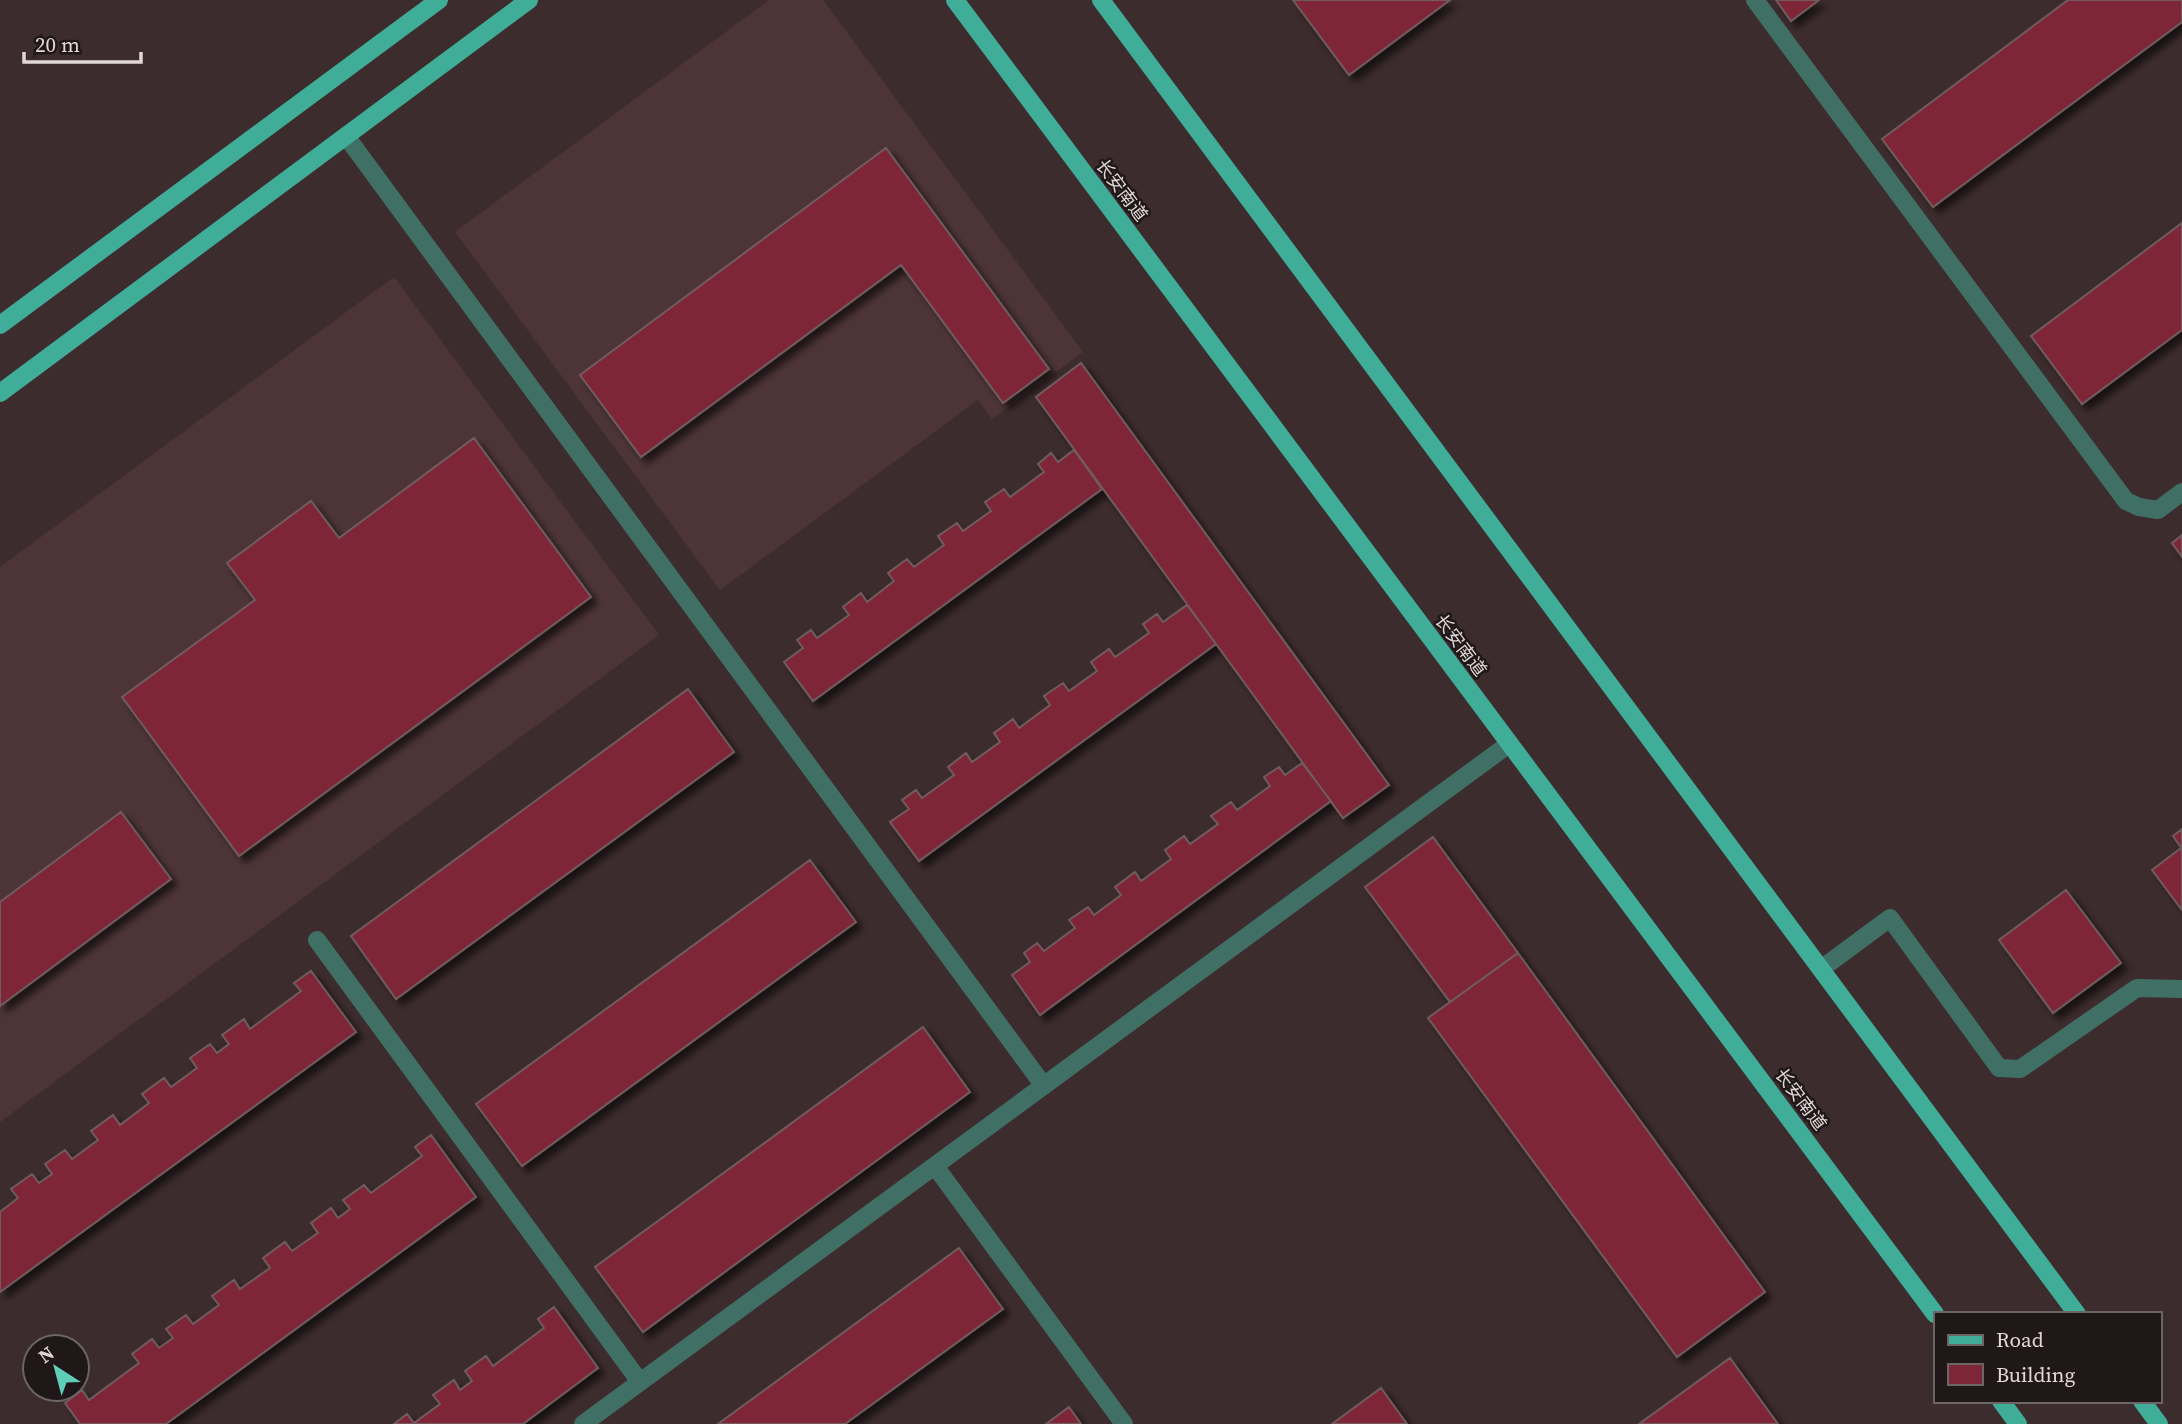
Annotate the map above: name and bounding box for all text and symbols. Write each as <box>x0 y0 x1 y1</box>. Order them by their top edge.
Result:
scale bar <box>24 21 142 65</box>
text: 20 m <box>35 30 80 59</box>
street label: 长安南道 <box>1090 154 1154 226</box>
street label: 长安南道 <box>1429 609 1493 681</box>
street label: 长安南道 <box>1769 1063 1833 1135</box>
legend <box>1934 1312 2161 1403</box>
text: Road <box>1996 1325 2044 1354</box>
north arrow <box>21 1333 91 1403</box>
text: N <box>33 1340 59 1369</box>
text: Building <box>1996 1360 2075 1389</box>

